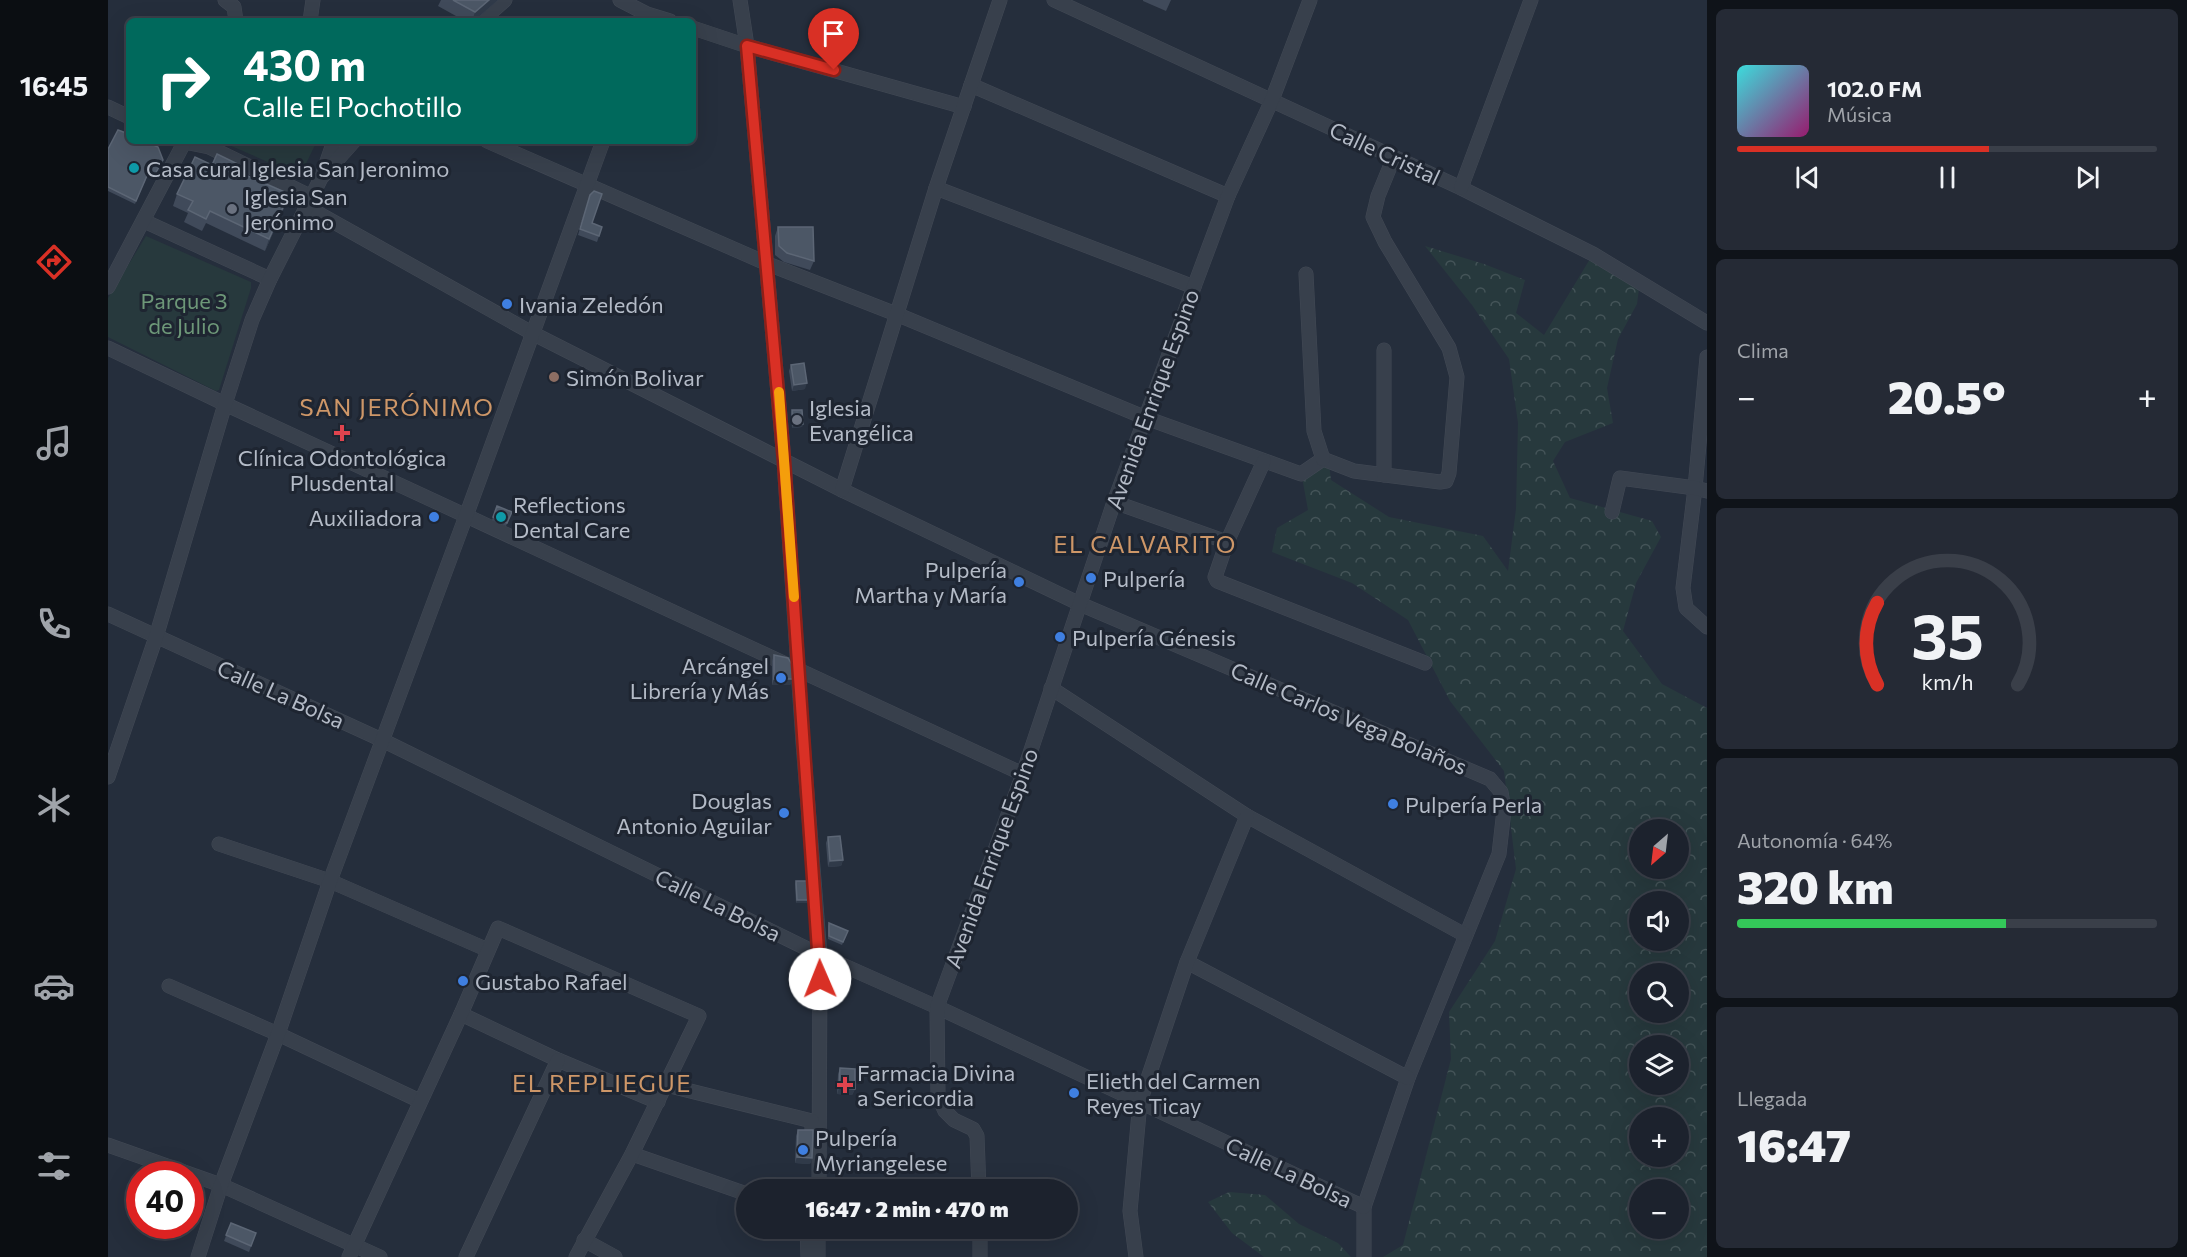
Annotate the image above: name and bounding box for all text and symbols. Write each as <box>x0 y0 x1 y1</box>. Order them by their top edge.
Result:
pin <box>808 8 859 70</box>
icon: arrive <box>817 17 850 50</box>
text: 430 m <box>243 38 366 90</box>
icon: right <box>144 42 222 120</box>
text: 16:45 <box>20 69 88 102</box>
text: 102.0 FM <box>1827 75 1922 102</box>
text: Calle El Pochotillo <box>243 90 462 123</box>
text: Música <box>1827 102 1892 126</box>
street label: Calle Cristal <box>1325 116 1445 190</box>
place label: Casa cural Iglesia San Jeronimo <box>146 155 449 182</box>
marker: Casa cural Iglesia San Jeronimo <box>127 161 141 175</box>
icon: previous <box>1791 161 1824 194</box>
icon: pause <box>1931 161 1964 194</box>
icon: next <box>2071 161 2104 194</box>
place label: Iglesia San Jerónimo <box>244 183 348 235</box>
marker: Iglesia San Jerónimo <box>225 202 239 216</box>
icon: directions <box>33 241 75 283</box>
street label: Avenida Enrique Espino <box>1100 285 1204 513</box>
park label: Parque 3 de Julio <box>140 287 228 339</box>
place label: Ivania Zeledón <box>519 291 664 318</box>
marker: Ivania Zeledón <box>500 297 514 311</box>
text: Clima <box>1737 338 1789 362</box>
place label: Simón Bolivar <box>566 364 704 391</box>
text: 20.5° <box>1888 368 2006 423</box>
marker: Simón Bolivar <box>547 370 561 384</box>
text: − <box>1737 375 1756 416</box>
text: + <box>2138 375 2157 416</box>
district label: SAN JERÓNIMO <box>300 392 494 421</box>
place label: Iglesia Evangélica <box>809 394 914 446</box>
marker: Iglesia Evangélica <box>790 413 804 427</box>
icon: music <box>33 422 75 464</box>
marker: Clínica Odontológica Plusdental <box>333 424 351 442</box>
place label: Clínica Odontológica Plusdental <box>238 444 446 496</box>
place label: Reflections Dental Care <box>513 491 630 543</box>
place label: Auxiliadora <box>309 504 422 531</box>
marker: Auxiliadora <box>427 510 441 524</box>
marker: Reflections Dental Care <box>494 510 508 524</box>
district label: EL CALVARITO <box>1053 529 1237 558</box>
place label: Pulpería Martha y María <box>855 556 1007 608</box>
place label: Pulpería <box>1103 565 1185 592</box>
marker: Pulpería <box>1084 571 1098 585</box>
marker: Pulpería Martha y María <box>1012 575 1026 589</box>
text: 35 <box>1911 597 1983 673</box>
icon: phone <box>33 603 75 645</box>
place label: Pulpería Génesis <box>1072 624 1236 651</box>
marker: Pulpería Génesis <box>1053 630 1067 644</box>
place label: Arcángel Librería y Más <box>630 652 769 704</box>
street label: Calle La Bolsa <box>213 654 349 734</box>
street label: Calle Carlos Vega Bolaños <box>1227 656 1471 780</box>
text: km/h <box>1921 669 1973 695</box>
marker: Arcángel Librería y Más <box>774 671 788 685</box>
street label: Avenida Enrique Espino <box>939 744 1043 972</box>
icon: climate <box>33 784 75 826</box>
place label: Douglas Antonio Aguilar <box>616 787 772 839</box>
place label: Pulpería Perla <box>1405 791 1542 818</box>
marker: Pulpería Perla <box>1386 797 1400 811</box>
marker: Douglas Antonio Aguilar <box>777 806 791 820</box>
north arrow <box>1629 819 1689 879</box>
map controls <box>1629 819 1689 1239</box>
text: Autonomía · 64% <box>1737 828 1892 852</box>
text: 320 km <box>1737 858 1894 913</box>
street label: Calle La Bolsa <box>651 863 785 947</box>
button: sound <box>1629 891 1689 951</box>
position arrow <box>788 947 852 1011</box>
button: search <box>1629 963 1689 1023</box>
icon: car <box>33 965 75 1007</box>
place label: Gustabo Rafael <box>475 968 628 995</box>
marker: Gustabo Rafael <box>456 974 470 988</box>
button: layers <box>1629 1035 1689 1095</box>
place label: Farmacia Divina a Sericordia <box>857 1059 1015 1111</box>
place label: Elieth del Carmen Reyes Ticay <box>1086 1067 1260 1119</box>
district label: EL REPLIEGUE <box>512 1068 692 1097</box>
marker: Farmacia Divina a Sericordia <box>838 1078 852 1092</box>
marker: Elieth del Carmen Reyes Ticay <box>1067 1086 1081 1100</box>
text: Llegada <box>1737 1086 1807 1110</box>
button: + <box>1629 1107 1689 1167</box>
text: 16:47 <box>1737 1116 1851 1171</box>
place label: Pulpería Myriangelese <box>815 1124 947 1176</box>
street label: Calle La Bolsa <box>1222 1131 1356 1213</box>
marker: Pulpería Myriangelese <box>796 1143 810 1157</box>
icon: filters <box>33 1145 75 1187</box>
speed limit sign: 40 <box>126 1161 204 1239</box>
button: − <box>1629 1179 1689 1239</box>
text: 16:47 · 2 min · 470 m <box>805 1195 1009 1222</box>

